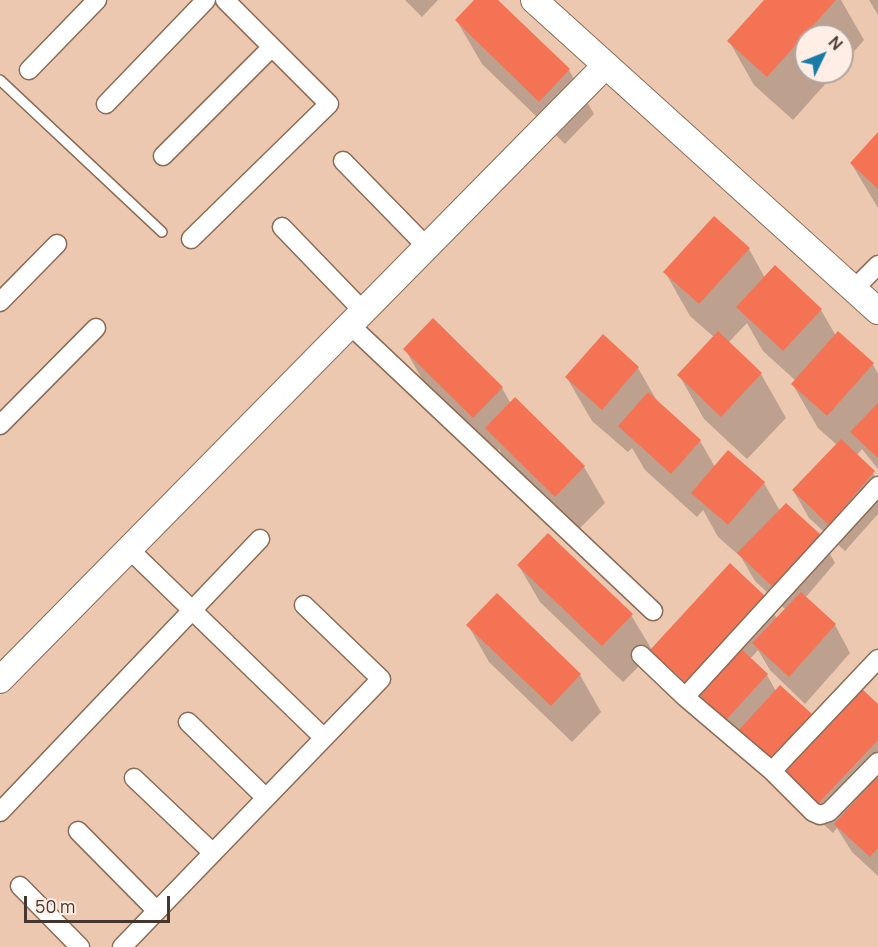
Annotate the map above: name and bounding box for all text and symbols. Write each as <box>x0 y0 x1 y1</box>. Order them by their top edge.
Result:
north arrow <box>794 24 854 84</box>
text: N <box>824 31 848 55</box>
scale bar <box>27 884 172 922</box>
text: 50 m <box>35 894 75 918</box>

